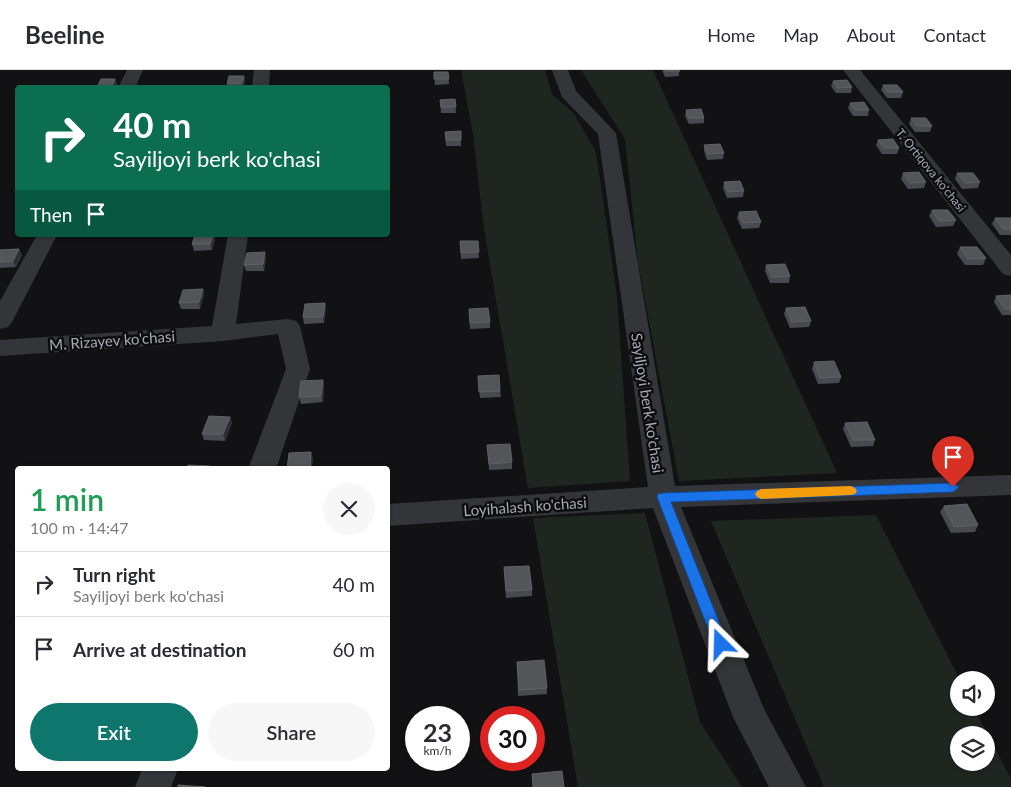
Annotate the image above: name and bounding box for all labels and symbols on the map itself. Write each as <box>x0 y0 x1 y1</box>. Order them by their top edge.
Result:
street label: T. Ortiqova ko'chasi <box>893 125 969 215</box>
street label: M. Rizayev ko'chasi <box>49 327 175 353</box>
street label: Sayiljoyi berk ko'chasi <box>628 332 668 474</box>
pin <box>932 436 974 487</box>
street label: Loyihalash ko'chasi <box>463 493 587 519</box>
position arrow <box>694 617 746 669</box>
speed limit sign: 30 <box>480 706 545 771</box>

